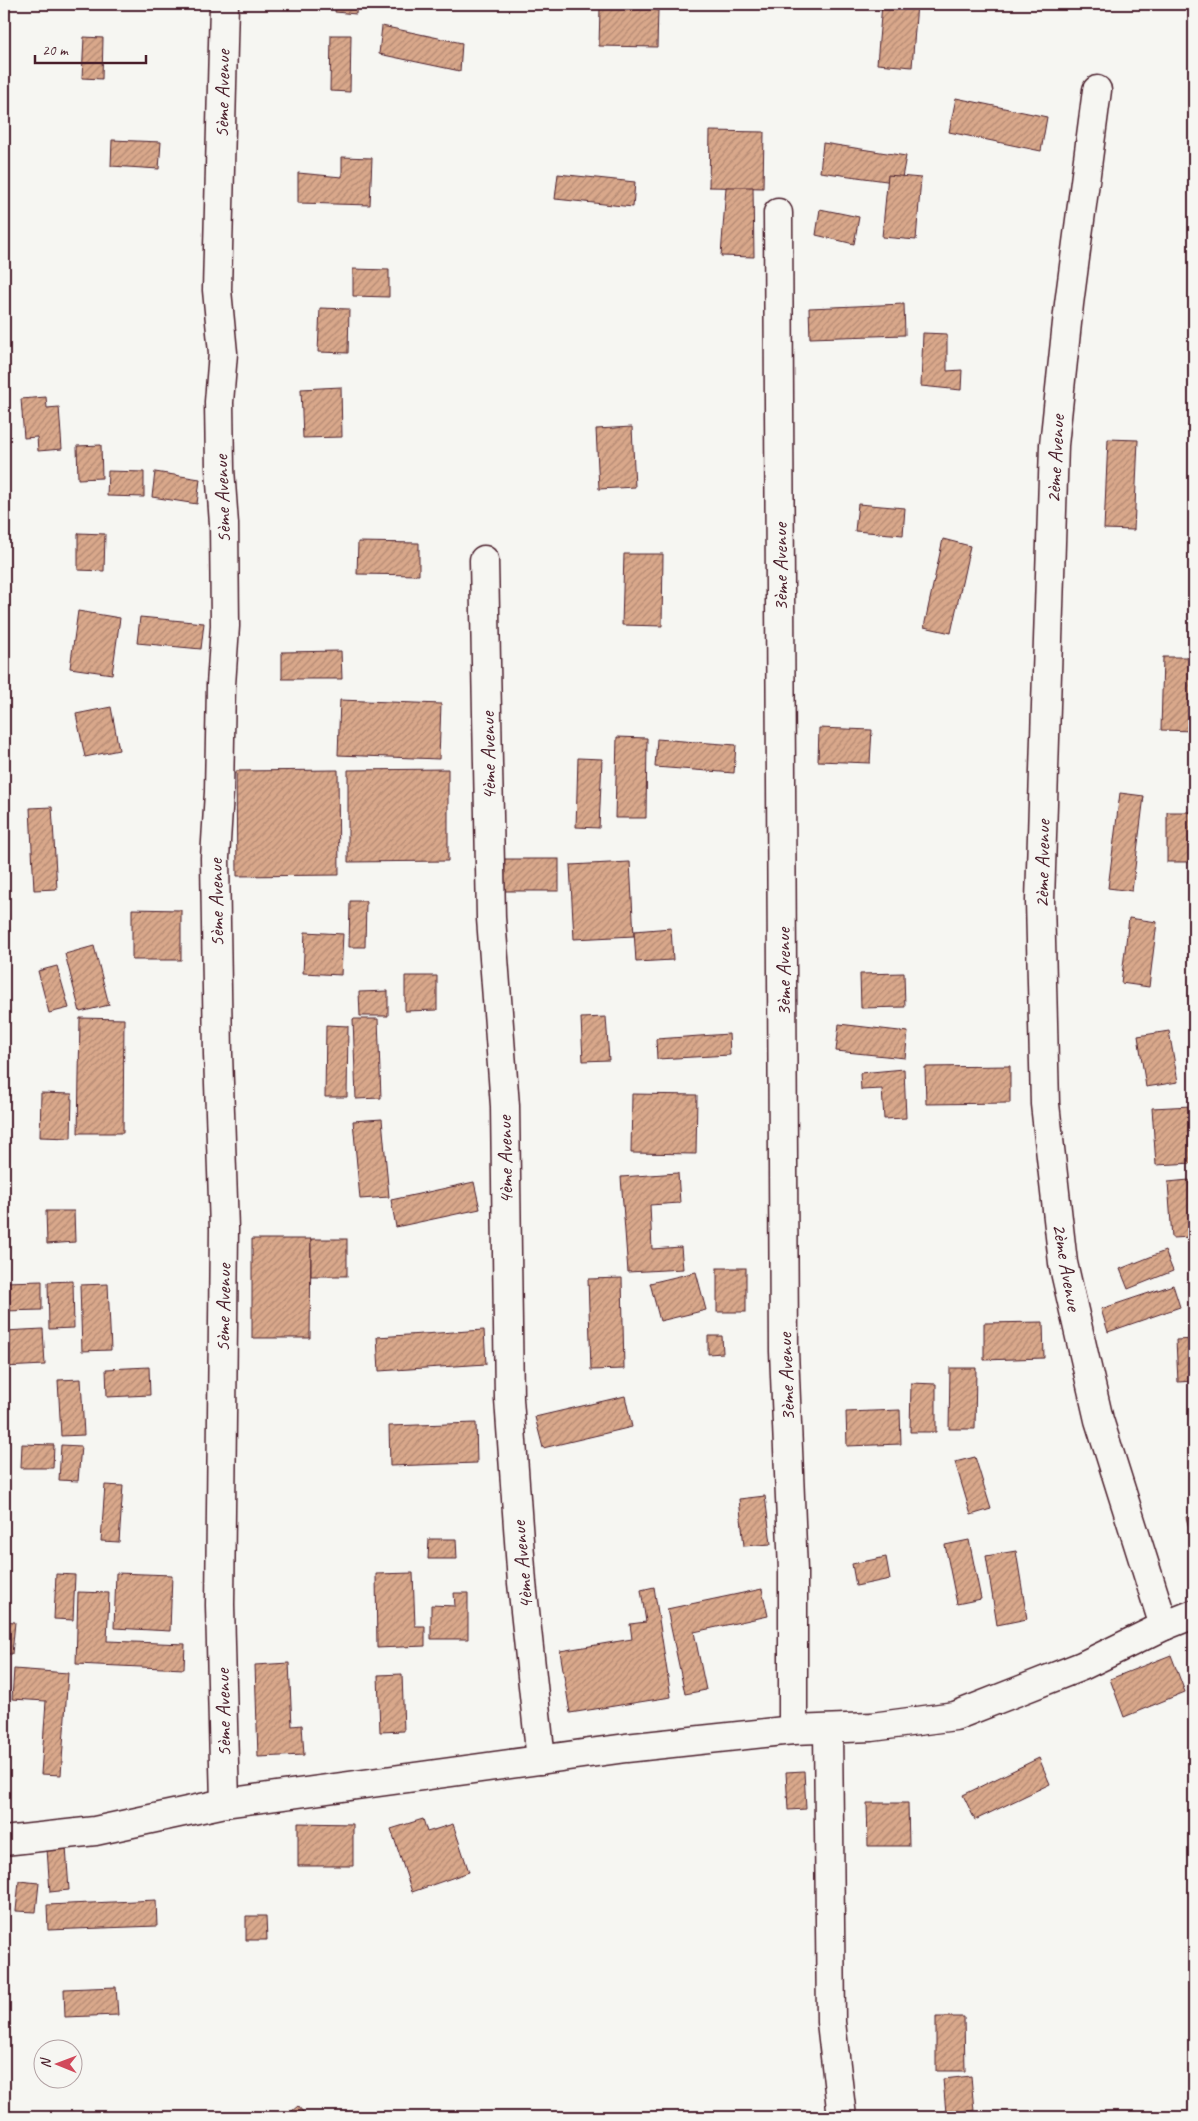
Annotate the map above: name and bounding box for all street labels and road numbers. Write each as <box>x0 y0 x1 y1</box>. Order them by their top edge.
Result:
street label: 5ème Avenue <box>208 47 236 138</box>
street label: 2ème Avenue <box>1040 412 1070 504</box>
street label: 5ème Avenue <box>207 452 237 544</box>
street label: 3ème Avenue <box>767 521 793 611</box>
street label: 4ème Avenue <box>474 709 502 800</box>
street label: 2ème Avenue <box>1028 817 1056 908</box>
street label: 5ème Avenue <box>202 856 230 947</box>
street label: 3ème Avenue <box>770 926 796 1016</box>
street label: 4ème Avenue <box>491 1113 519 1204</box>
street label: 2ème Avenue <box>1047 1221 1088 1315</box>
street label: 5ème Avenue <box>209 1261 237 1352</box>
street label: 3ème Avenue <box>771 1330 801 1422</box>
street label: 4ème Avenue <box>505 1518 539 1610</box>
street label: 5ème Avenue <box>209 1666 237 1757</box>

